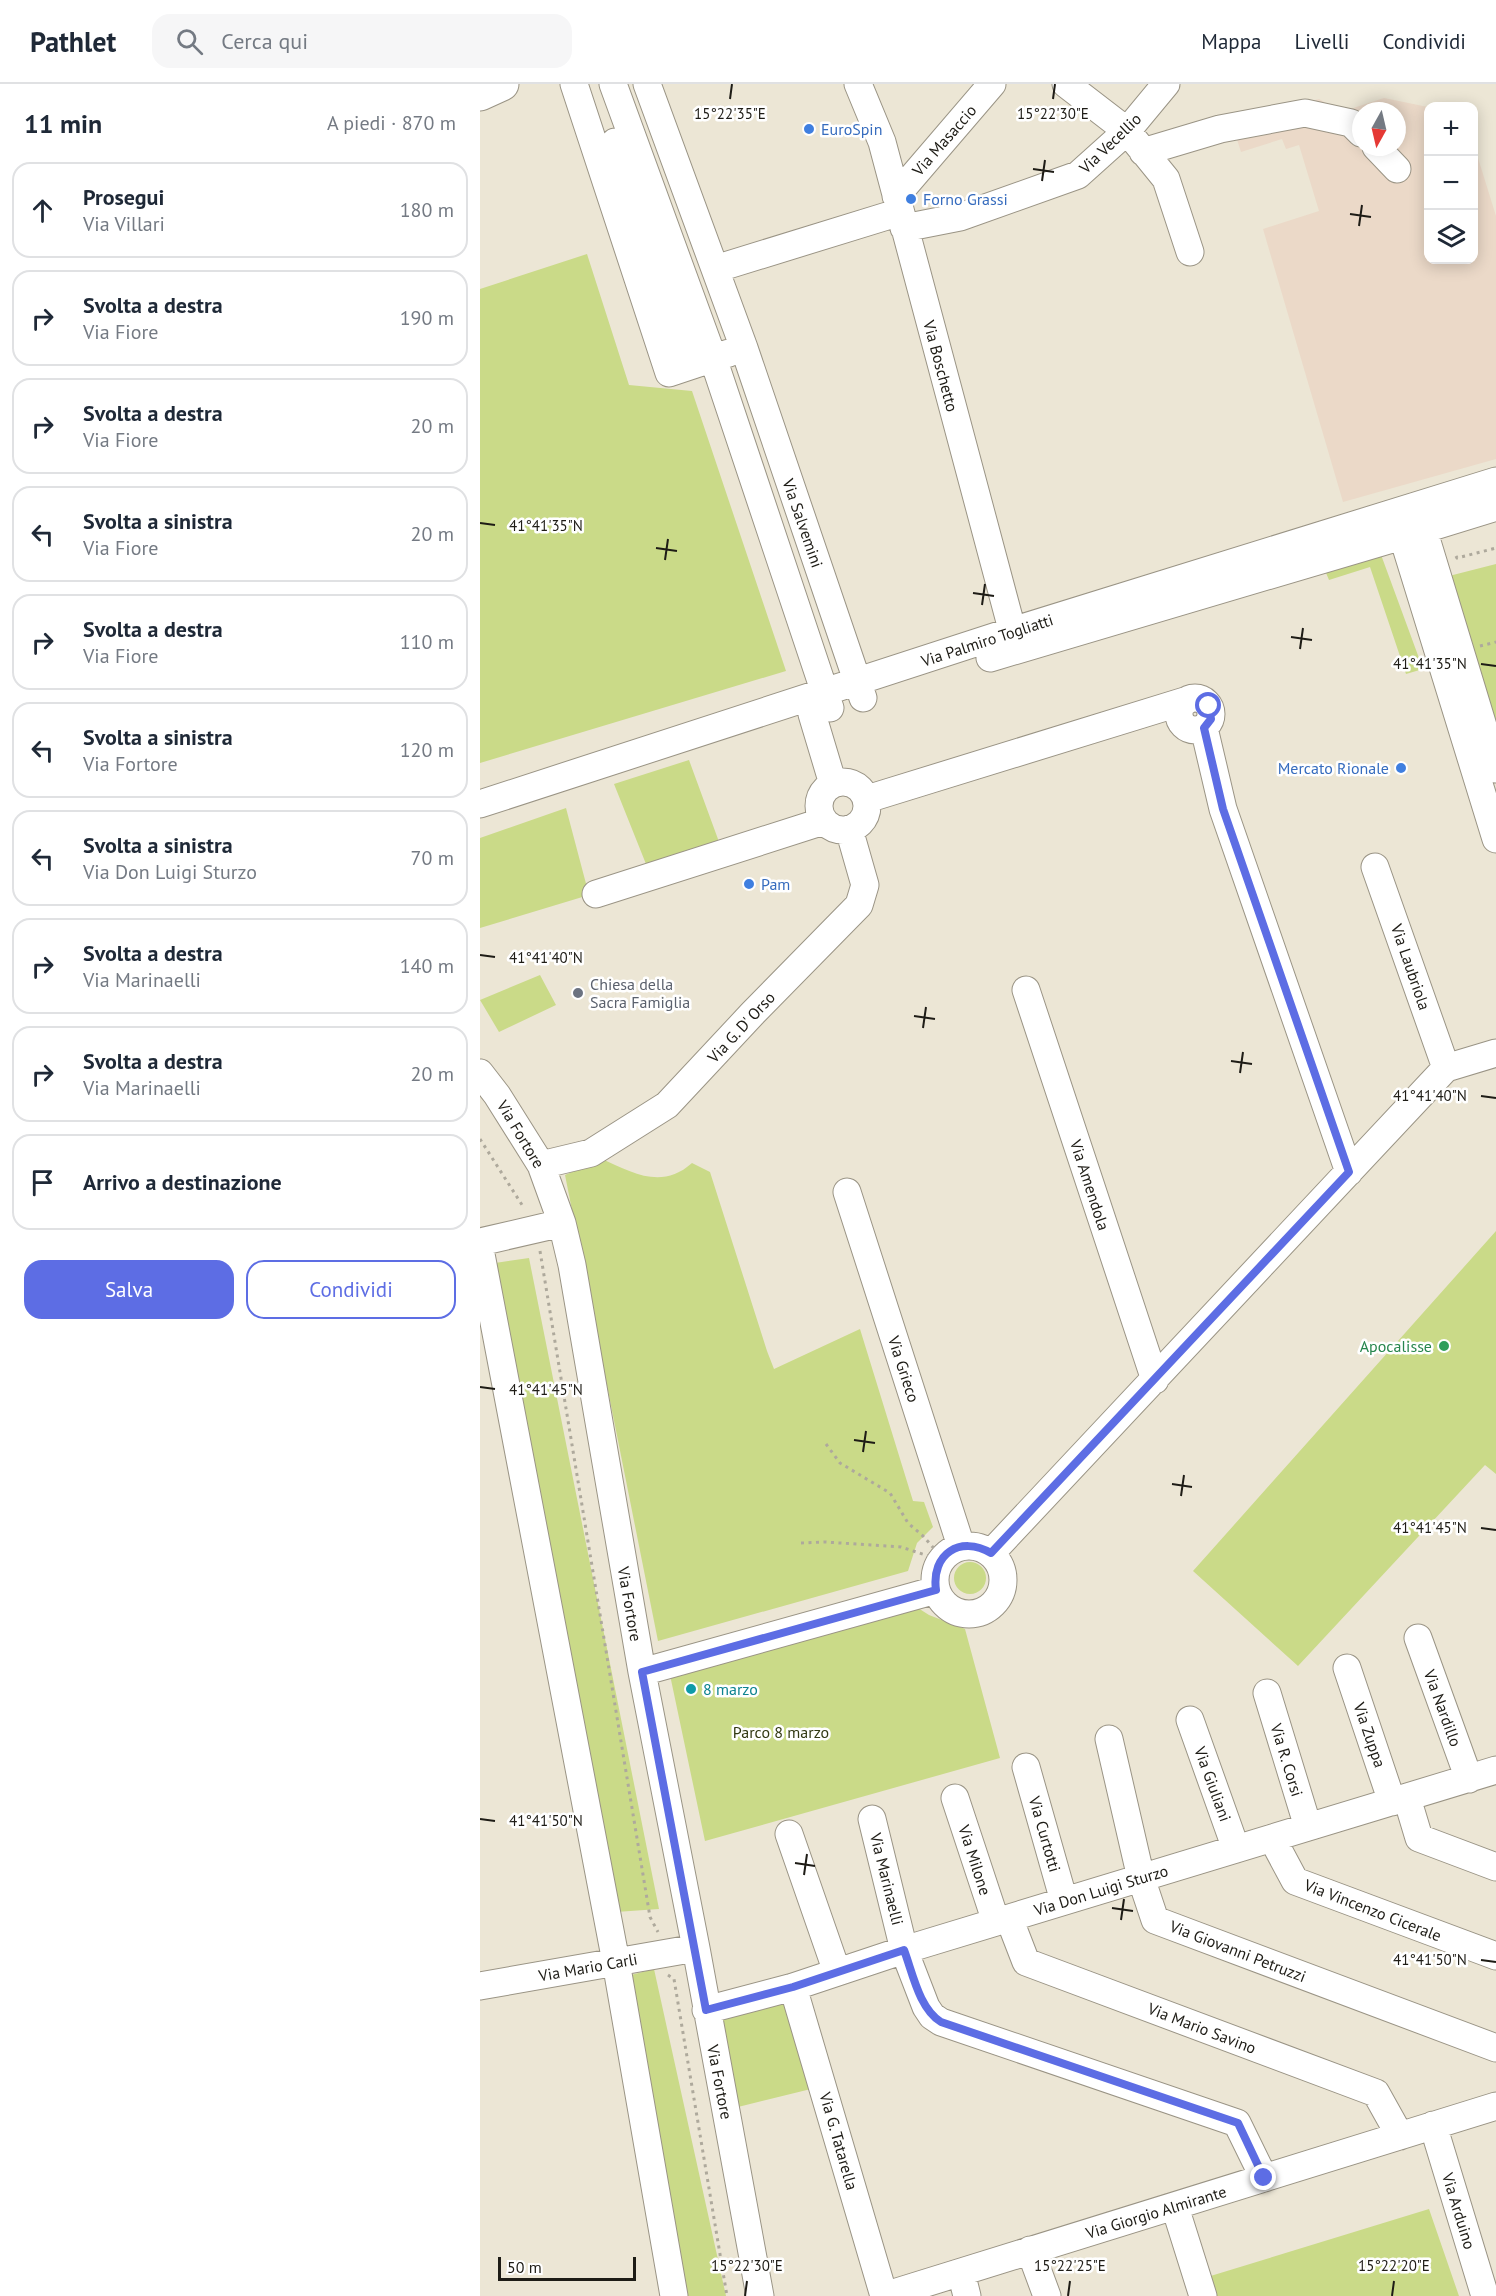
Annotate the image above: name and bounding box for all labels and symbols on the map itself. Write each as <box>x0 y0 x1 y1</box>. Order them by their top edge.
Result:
street label: Via Masaccio <box>907 100 980 180</box>
north arrow <box>1352 102 1406 156</box>
text: 15°22'35"E <box>694 104 766 123</box>
text: 15°22'30"E <box>1017 104 1089 123</box>
street label: Via Vecellio <box>1074 109 1145 178</box>
place label: EuroSpin <box>821 119 882 139</box>
marker: EuroSpin <box>802 122 816 136</box>
place label: Forno Grassi <box>923 189 1008 209</box>
marker: Forno Grassi <box>904 192 918 206</box>
street label: Via Boschetto <box>919 317 963 414</box>
street label: Via Salvemini <box>778 475 828 570</box>
text: 41°41'35"N <box>509 516 583 535</box>
street label: Via Palmiro Togliatti <box>917 609 1056 671</box>
text: 41°41'35"N <box>1393 654 1467 673</box>
route start <box>1195 692 1221 718</box>
place label: Mercato Rionale <box>1278 758 1389 778</box>
marker: Mercato Rionale <box>1394 761 1408 775</box>
place label: Pam <box>761 874 790 894</box>
marker: Pam <box>742 877 756 891</box>
street label: Via Laubriola <box>1387 920 1435 1013</box>
text: 41°41'40"N <box>509 948 583 967</box>
place label: Chiesa della Sacra Famiglia <box>590 974 690 1012</box>
marker: Chiesa della Sacra Famiglia <box>571 986 585 1000</box>
street label: Via G. D' Orso <box>702 987 779 1067</box>
text: 41°41'40"N <box>1393 1086 1467 1105</box>
street label: Via Fortore <box>492 1096 549 1172</box>
street label: Via Amendola <box>1066 1136 1114 1233</box>
street label: Via Grieco <box>884 1332 924 1405</box>
place label: Apocalisse <box>1360 1336 1432 1356</box>
marker: Apocalisse <box>1437 1339 1451 1353</box>
text: 41°41'45"N <box>509 1380 583 1399</box>
text: 41°41'45"N <box>1393 1518 1467 1537</box>
street label: Via Fortore <box>613 1564 646 1643</box>
street label: Via Nardillo <box>1419 1666 1466 1749</box>
place label: 8 marzo <box>703 1679 758 1699</box>
marker: 8 marzo <box>684 1682 698 1696</box>
street label: Via Zuppa <box>1349 1699 1390 1770</box>
street label: Via R. Corsi <box>1266 1720 1308 1799</box>
park label: Parco 8 marzo <box>733 1722 829 1742</box>
street label: Via Giuliani <box>1190 1743 1236 1824</box>
street label: Via Curtotti <box>1024 1793 1065 1874</box>
text: 41°41'50"N <box>509 1811 583 1830</box>
street label: Via Milone <box>954 1821 996 1898</box>
street label: Via Marinaelli <box>866 1830 908 1927</box>
street label: Via Don Luigi Sturzo <box>1031 1860 1170 1920</box>
street label: Via Vincenzo Cicerale <box>1301 1874 1444 1945</box>
street label: Via Giovanni Petruzzi <box>1166 1915 1309 1986</box>
street label: Via Mario Carli <box>536 1948 639 1986</box>
text: 41°41'50"N <box>1393 1950 1467 1969</box>
street label: Via Mario Savino <box>1144 1998 1259 2058</box>
street label: Via Fortore <box>703 2042 737 2121</box>
street label: Via G. Tatarella <box>815 2089 862 2192</box>
route end <box>1250 2164 1276 2190</box>
street label: Via Arduino <box>1438 2169 1480 2252</box>
street label: Via Giorgio Almirante <box>1082 2181 1229 2243</box>
scale bar <box>498 2254 636 2282</box>
text: 15°22'30"E <box>711 2256 783 2275</box>
text: 15°22'25"E <box>1034 2256 1106 2275</box>
text: 15°22'20"E <box>1358 2256 1430 2275</box>

